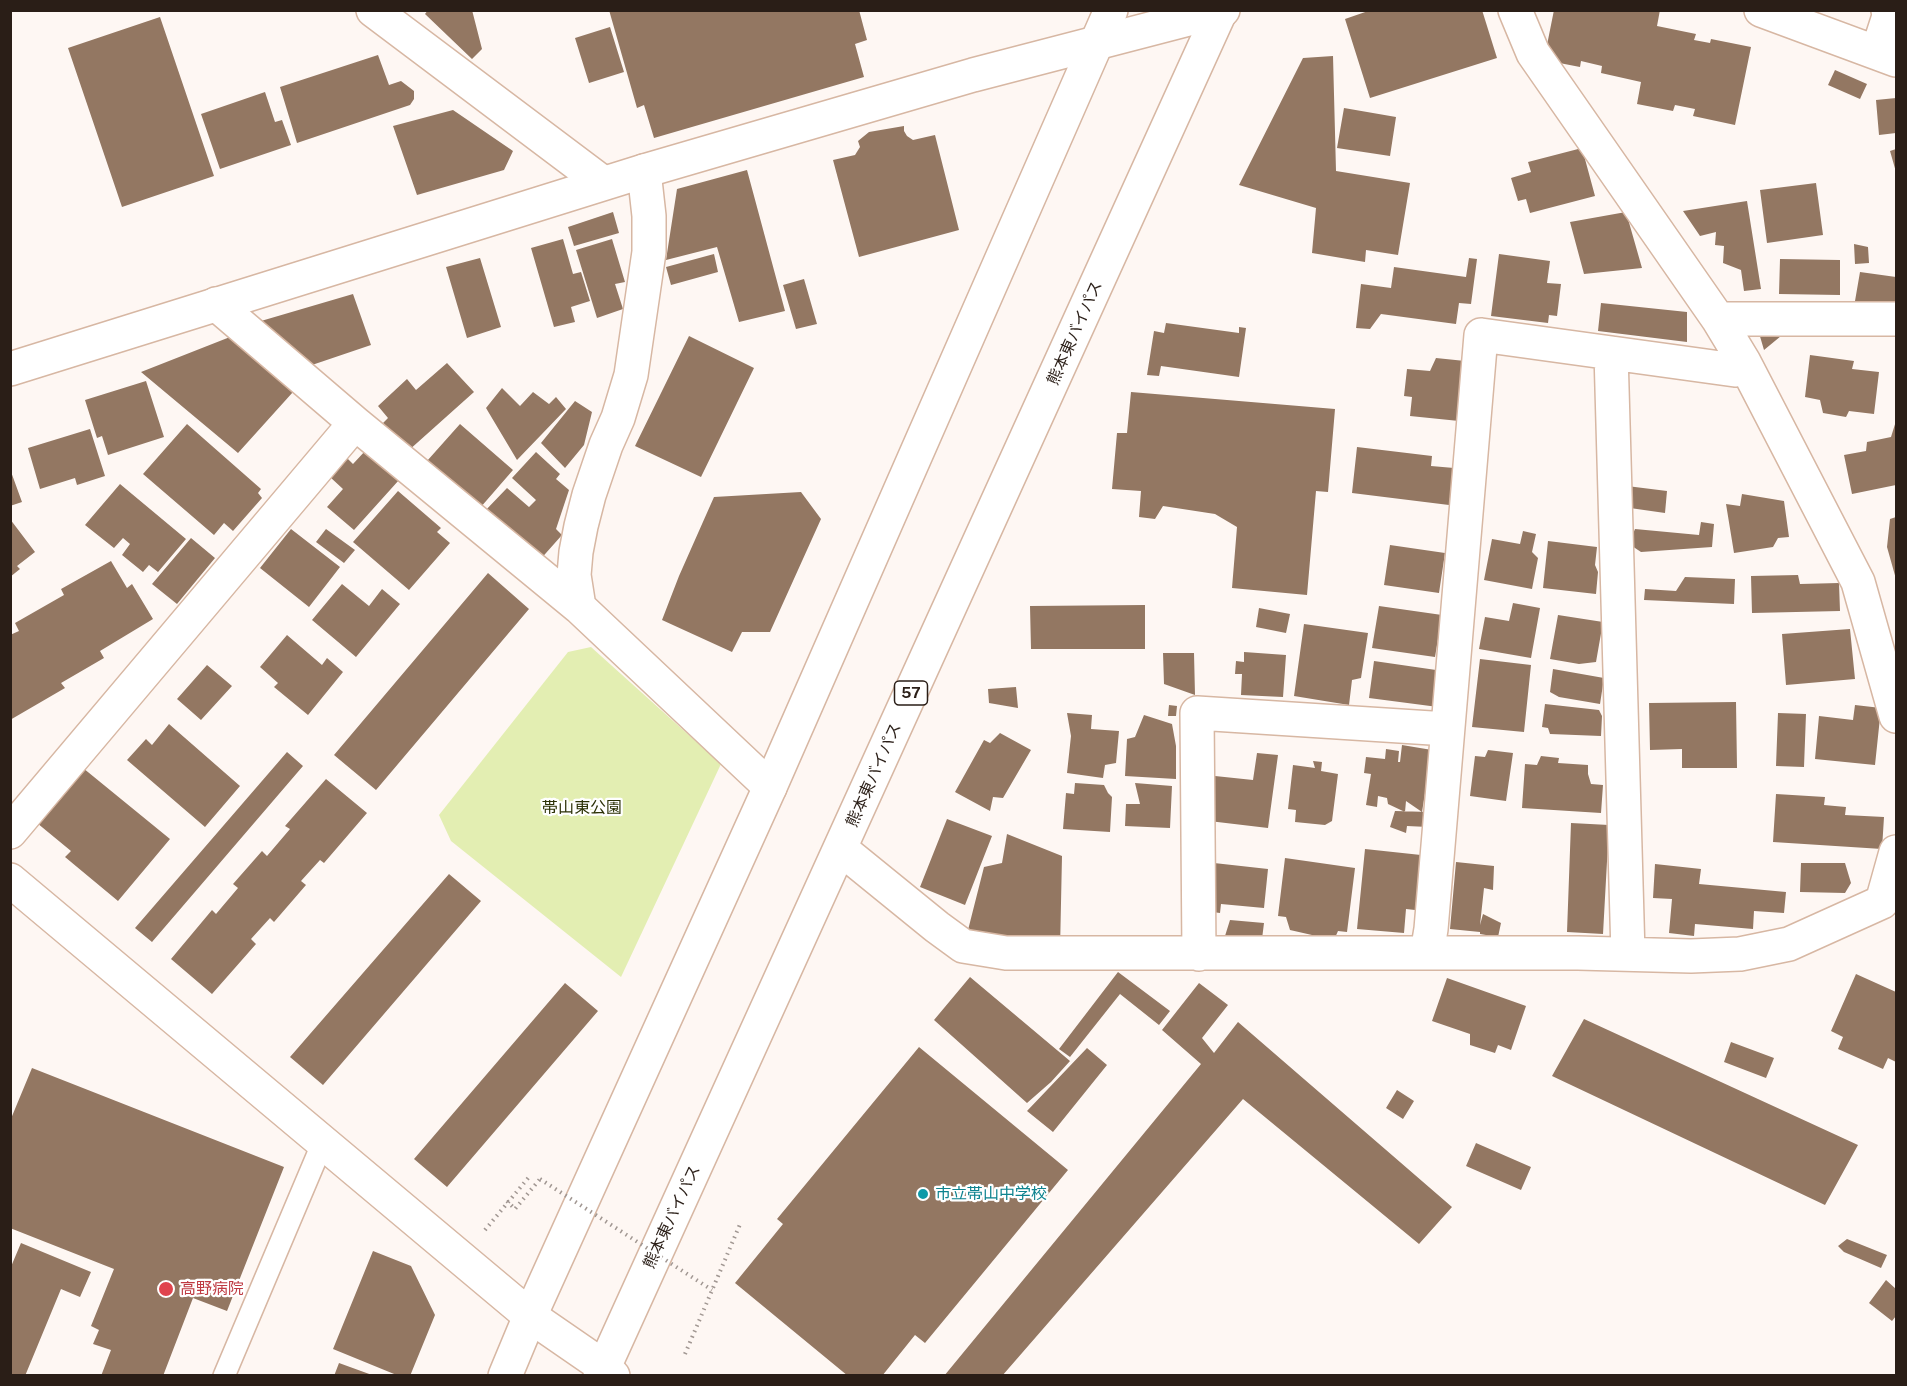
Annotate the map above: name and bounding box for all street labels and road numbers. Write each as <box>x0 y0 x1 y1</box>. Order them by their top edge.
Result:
street label: 熊本東バイパス <box>1043 278 1107 388</box>
road number: 57 <box>894 681 928 705</box>
street label: 熊本東バイパス <box>842 720 906 830</box>
street label: 熊本東バイパス <box>640 1162 704 1272</box>

